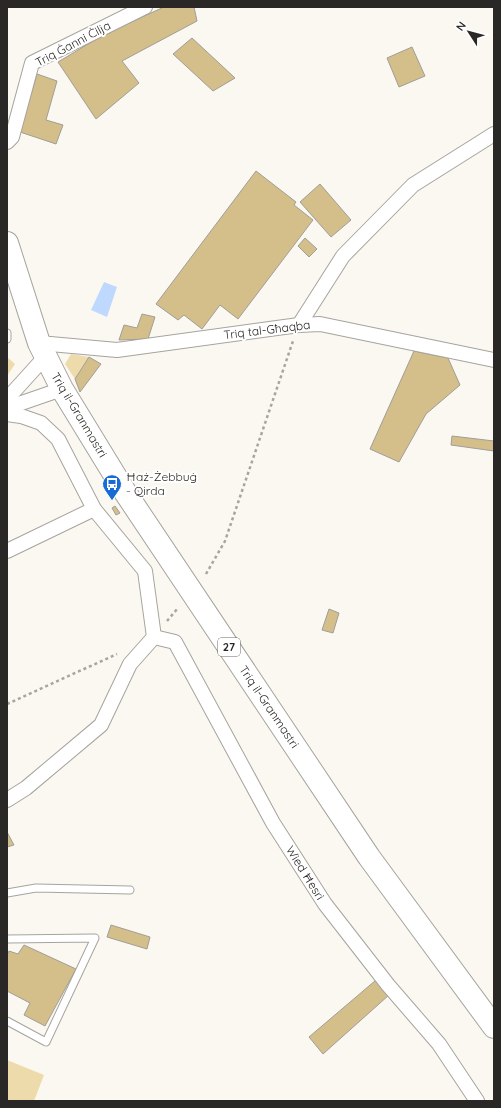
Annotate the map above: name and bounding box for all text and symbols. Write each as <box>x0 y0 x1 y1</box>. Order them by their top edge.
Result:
north arrow <box>449 12 489 52</box>
street label: Triq Ġanni Ċilja <box>33 17 113 70</box>
text: N <box>453 19 469 34</box>
street label: Triq tal-Għaqba <box>223 317 311 342</box>
street label: Triq il-Granmastri <box>48 370 111 460</box>
place label: Ħaż-Żebbuġ - Qirda <box>126 469 197 498</box>
bus stop icon: Ħaż-Żebbuġ - Qirda <box>101 473 123 501</box>
road number: 27 <box>218 638 240 656</box>
street label: Triq il-Granmastri <box>236 663 303 751</box>
street label: Wied Ħesri <box>283 843 328 903</box>

